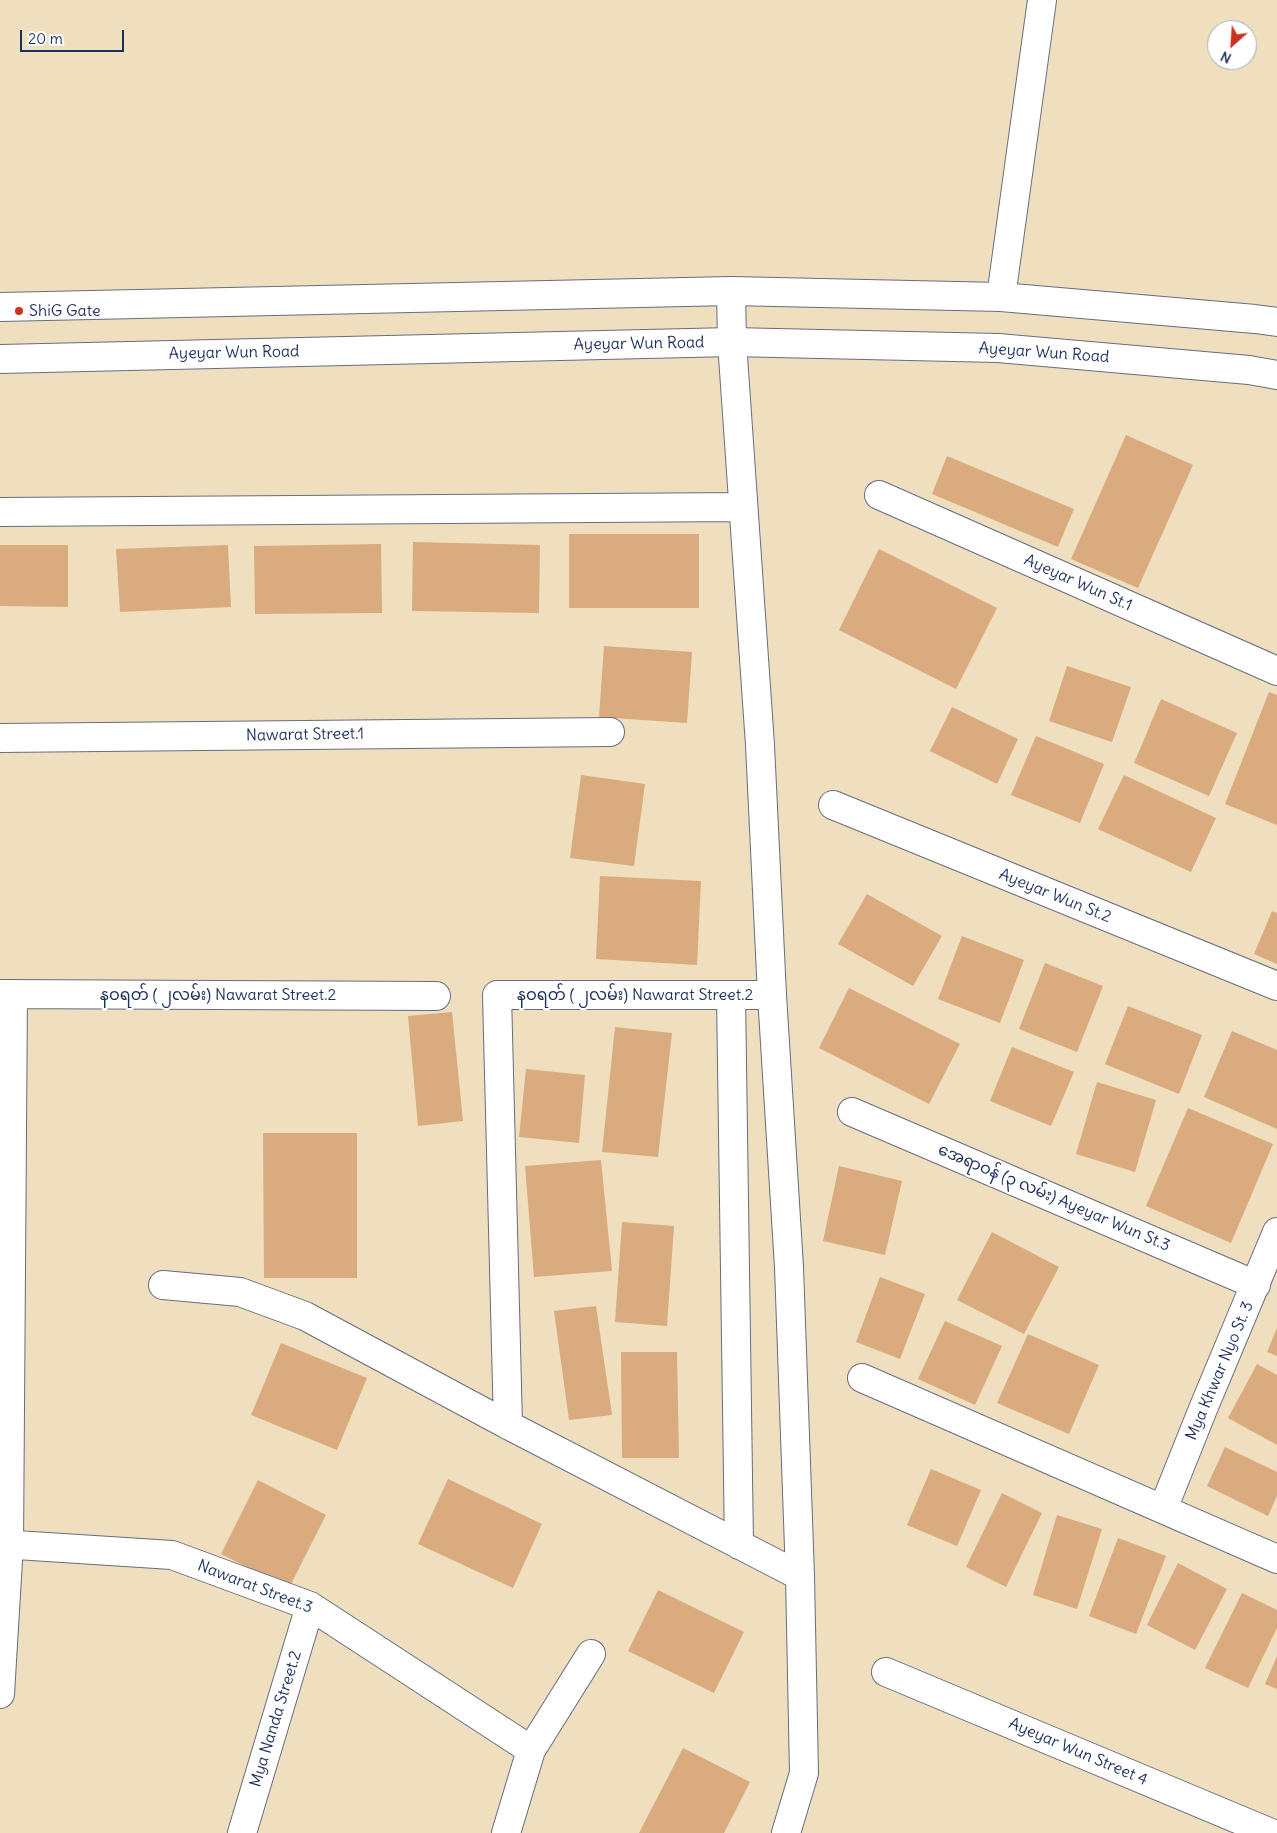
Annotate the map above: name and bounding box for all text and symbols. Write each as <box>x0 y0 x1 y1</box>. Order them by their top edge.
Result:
scale bar <box>22 20 126 52</box>
north arrow <box>1207 20 1257 70</box>
text: 20 m <box>28 29 63 48</box>
text: N <box>1218 47 1234 68</box>
place label: ShiG Gate <box>29 301 101 321</box>
marker: ShiG Gate <box>13 305 25 317</box>
street label: Ayeyar Wun Road <box>574 333 704 355</box>
street label: Ayeyar Wun Road <box>978 339 1110 367</box>
street label: Ayeyar Wun Road <box>169 342 299 364</box>
street label: Ayeyar Wun St.1 <box>1021 551 1135 615</box>
street label: Nawarat Street.1 <box>246 724 364 746</box>
street label: Ayeyar Wun St.2 <box>996 865 1114 927</box>
street label: နဝရတ် ( ၂လမ်း) Nawarat Street.2 <box>100 985 336 1005</box>
street label: နဝရတ် ( ၂လမ်း) Nawarat Street.2 <box>517 985 753 1005</box>
street label: အေရာဝန် (၃ လမ်း) Ayeyar Wun St.3 <box>935 1140 1173 1256</box>
street label: Mya Khwar Nyo St. 3 <box>1182 1299 1258 1443</box>
street label: Nawarat Street.3 <box>195 1556 315 1618</box>
street label: Mya Nanda Street.2 <box>246 1649 306 1789</box>
street label: Ayeyar Wun Street 4 <box>1006 1714 1150 1790</box>

